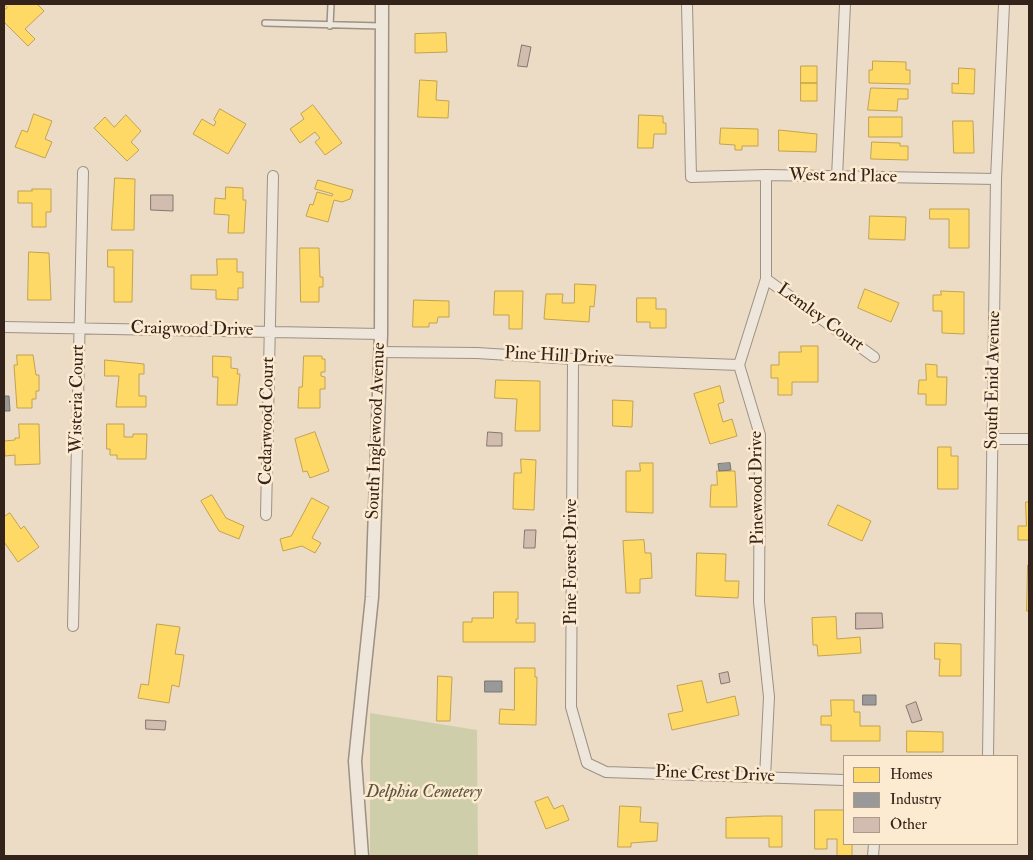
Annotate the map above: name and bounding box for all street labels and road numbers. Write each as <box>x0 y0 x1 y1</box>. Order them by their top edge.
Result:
street label: West 2nd Place <box>789 165 897 189</box>
street label: Lemley Court <box>772 279 868 357</box>
street label: South Enid Avenue <box>982 310 1006 450</box>
street label: Craigwood Drive <box>130 318 254 342</box>
street label: South Inglewood Avenue <box>363 342 391 520</box>
street label: Pine Hill Drive <box>504 343 614 371</box>
street label: Wisteria Court <box>66 344 90 454</box>
street label: Cedarwood Court <box>256 357 280 485</box>
street label: Pinewood Drive <box>746 431 770 545</box>
street label: Pine Forest Drive <box>561 499 583 625</box>
street label: Pine Crest Drive <box>655 762 775 788</box>

